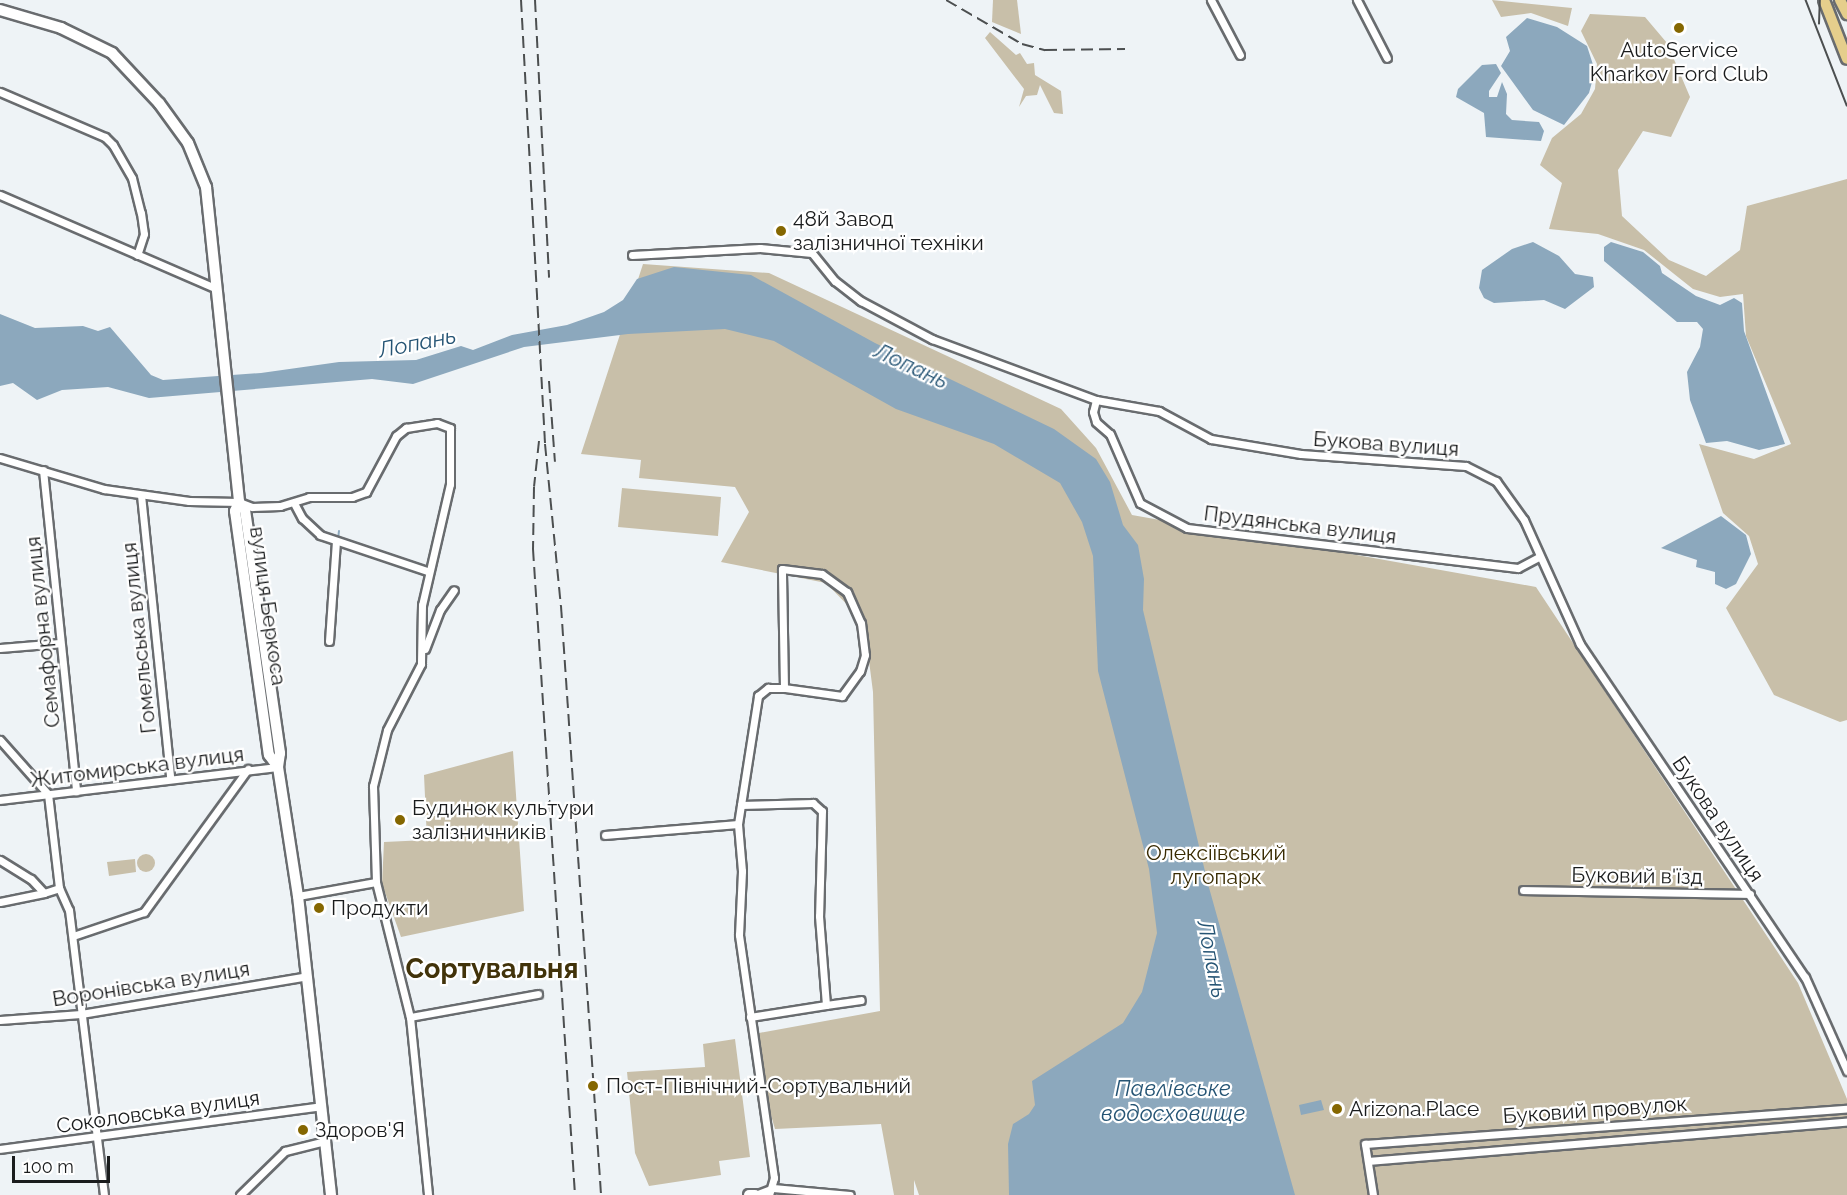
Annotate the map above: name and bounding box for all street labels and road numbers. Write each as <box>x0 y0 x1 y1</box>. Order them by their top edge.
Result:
street label: Букова вулиця <box>1312 426 1460 462</box>
street label: Прудянська вулиця <box>1202 501 1398 549</box>
street label: вулиця Беркоса <box>244 525 292 687</box>
street label: Семафорна вулиця <box>20 535 66 729</box>
street label: Гомельська вулиця <box>116 541 162 735</box>
street label: Житомирська вулиця <box>29 741 245 793</box>
street label: Букова вулиця <box>1667 751 1769 887</box>
street label: Буковий в'їзд <box>1571 862 1703 890</box>
street label: Воронівська вулиця <box>50 956 252 1012</box>
street label: Соколовська вулиця <box>55 1085 261 1139</box>
street label: Буковий провулок <box>1502 1091 1688 1129</box>

